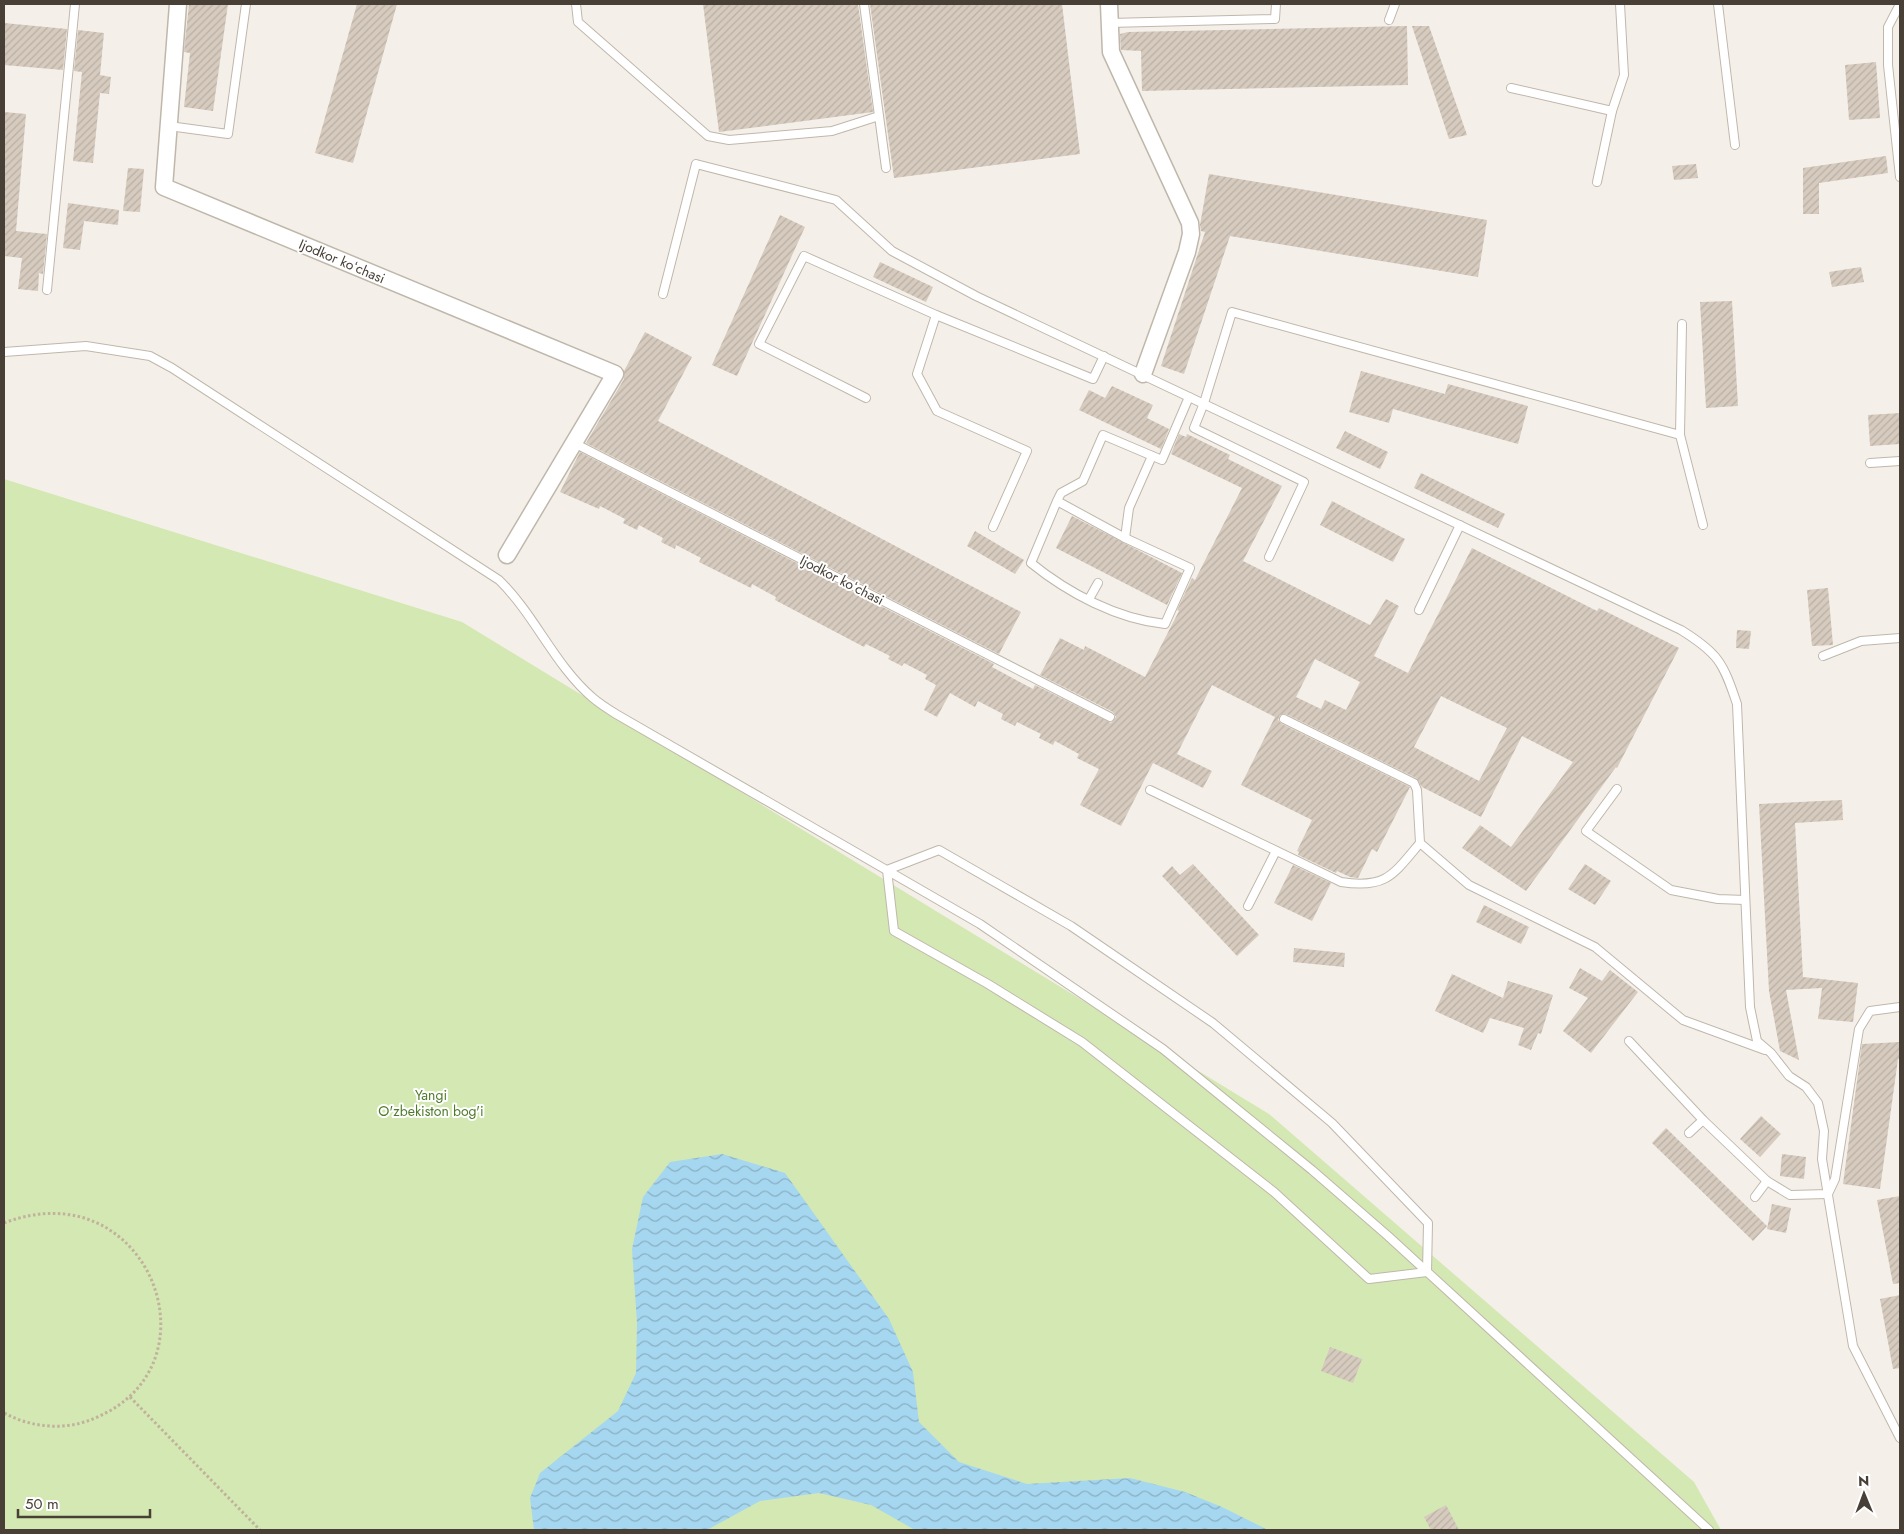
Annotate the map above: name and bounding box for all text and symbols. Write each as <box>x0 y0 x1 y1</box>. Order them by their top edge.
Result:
street label: Ijodkor koʻchasi <box>296 234 388 288</box>
street label: Ijodkor koʻchasi <box>797 550 887 610</box>
park label: Yangi O'zbekiston bog'i <box>378 1085 484 1121</box>
north arrow <box>1839 1469 1889 1519</box>
text: N <box>1858 1471 1870 1491</box>
scale bar <box>18 1486 150 1518</box>
text: 50 m <box>25 1493 59 1515</box>

